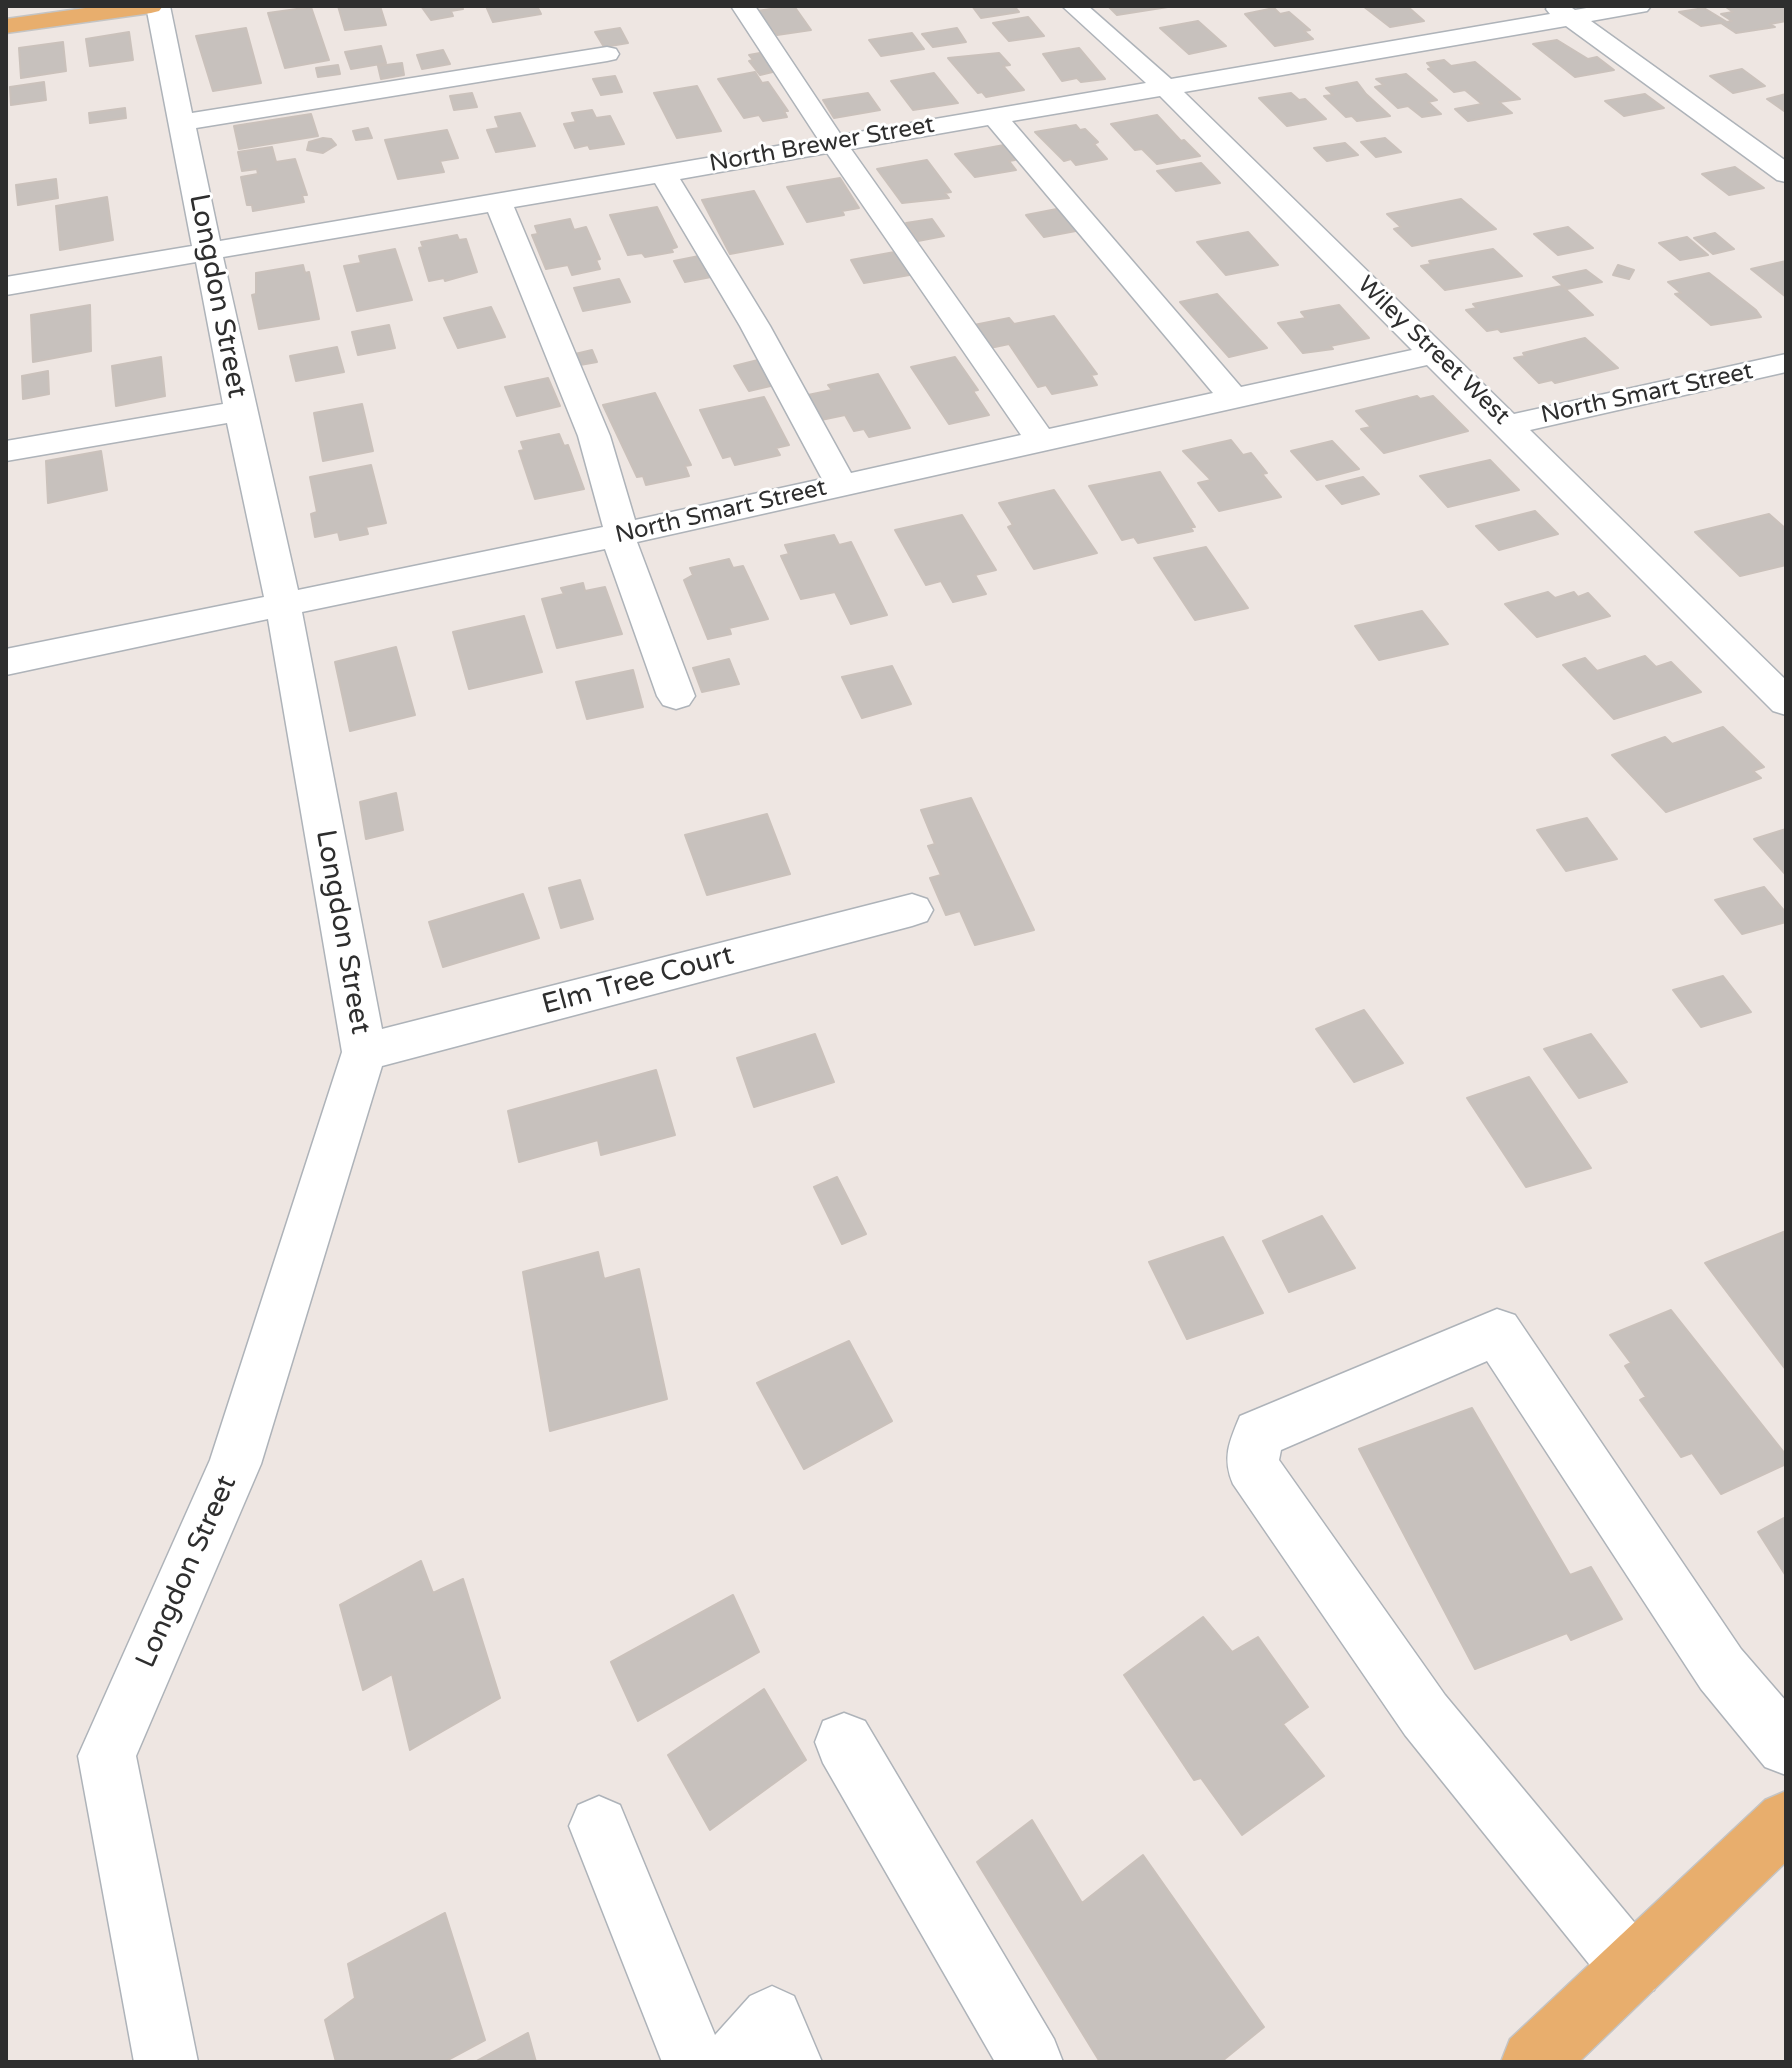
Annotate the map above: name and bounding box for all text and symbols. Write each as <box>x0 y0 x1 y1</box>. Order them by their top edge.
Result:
street label: North Brewer Street <box>707 111 937 179</box>
street label: Longdon Street <box>181 191 253 401</box>
street label: Wiley Street West <box>1351 271 1515 431</box>
street label: North Smart Street <box>1538 357 1756 431</box>
street label: North Smart Street <box>613 474 829 550</box>
street label: Longdon Street <box>307 827 377 1037</box>
street label: Elm Tree Court <box>539 939 737 1023</box>
street label: Longdon Street <box>130 1471 244 1673</box>

